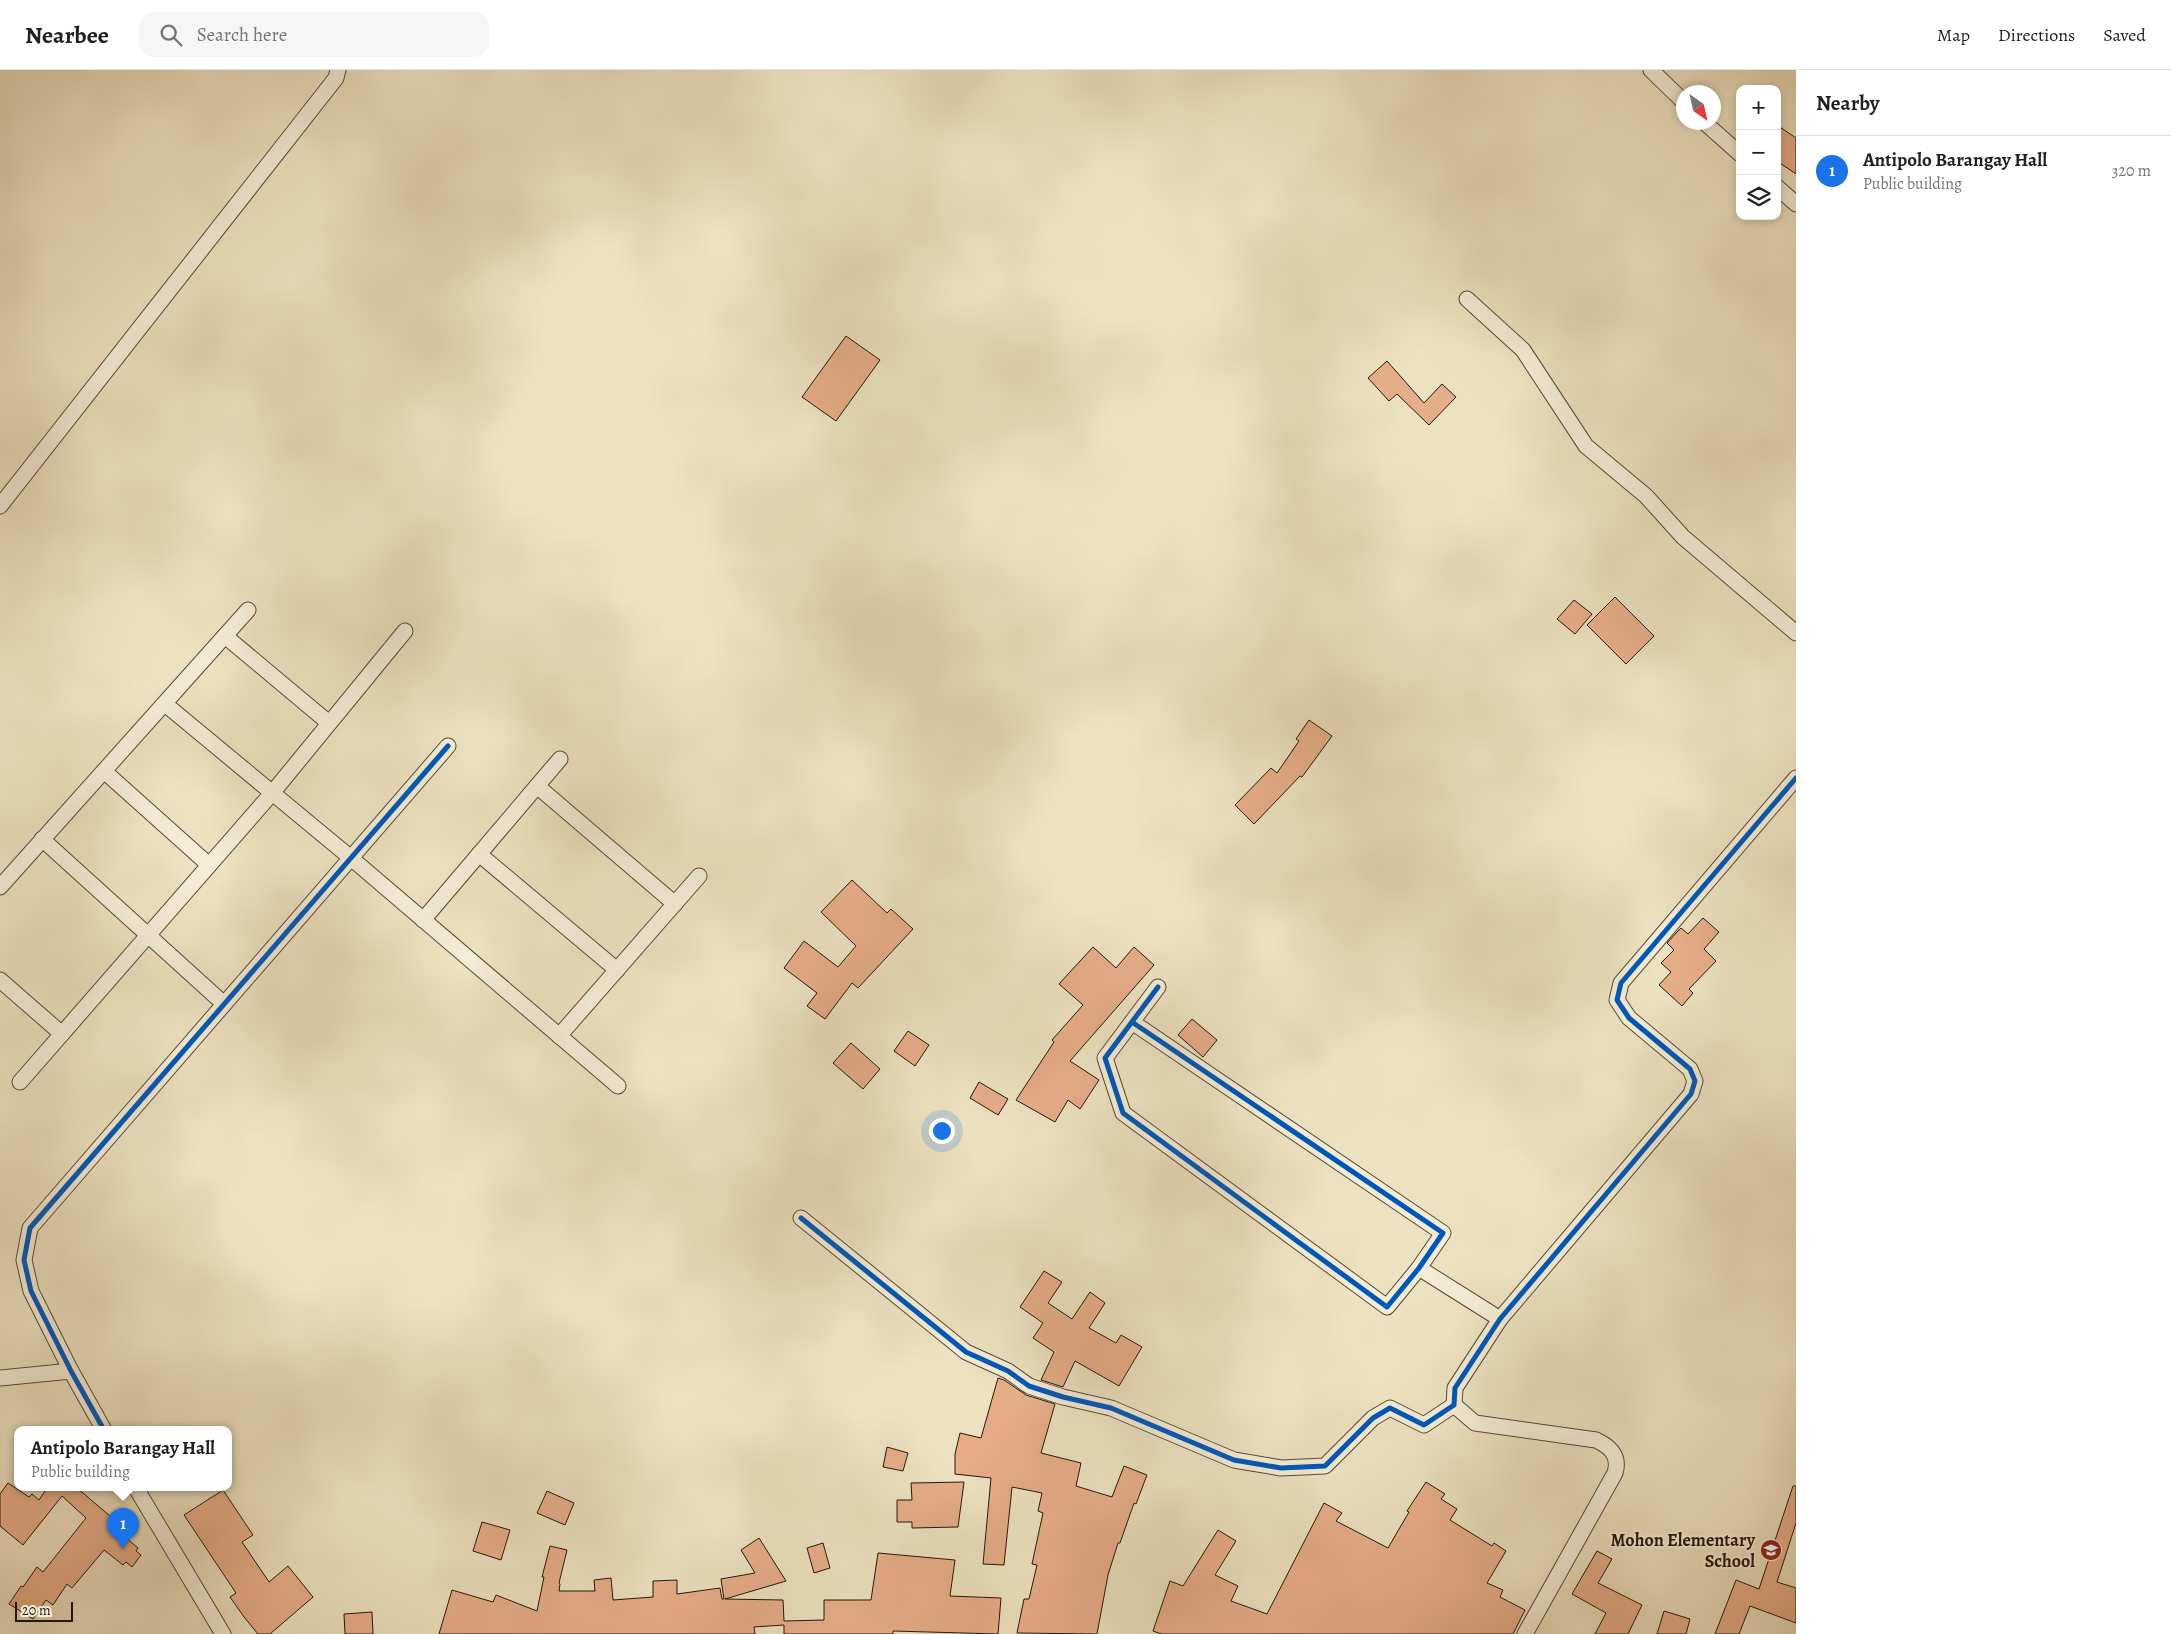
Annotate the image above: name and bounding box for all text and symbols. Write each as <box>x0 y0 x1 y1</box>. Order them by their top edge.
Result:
search box <box>139 12 489 57</box>
text: Nearbee <box>25 19 109 51</box>
icon: search <box>157 21 185 49</box>
text: Search here <box>197 22 287 48</box>
text: Map <box>1937 23 1970 47</box>
text: Directions <box>1998 23 2075 47</box>
text: Saved <box>2103 23 2146 47</box>
north arrow <box>1676 85 1721 130</box>
map controls <box>1736 85 1781 220</box>
button: + <box>1736 85 1781 130</box>
text: Nearby <box>1816 89 1879 117</box>
button: − <box>1736 130 1781 175</box>
text: Antipolo Barangay Hall <box>1863 147 2047 173</box>
text: 1 <box>1829 160 1835 182</box>
text: 320 m <box>2112 160 2151 182</box>
text: Public building <box>1863 173 1962 195</box>
button: layers <box>1736 175 1781 220</box>
your location <box>929 1118 955 1144</box>
popup <box>14 1426 232 1491</box>
text: Antipolo Barangay Hall <box>31 1435 215 1461</box>
text: Public building <box>31 1461 130 1483</box>
pin: 1 <box>107 1508 139 1549</box>
place label: Mohon Elementary School <box>1611 1528 1756 1573</box>
school or university icon: Mohon Elementary School <box>1759 1538 1783 1562</box>
scale bar <box>15 1599 72 1622</box>
text: 20 m <box>22 1601 51 1620</box>

